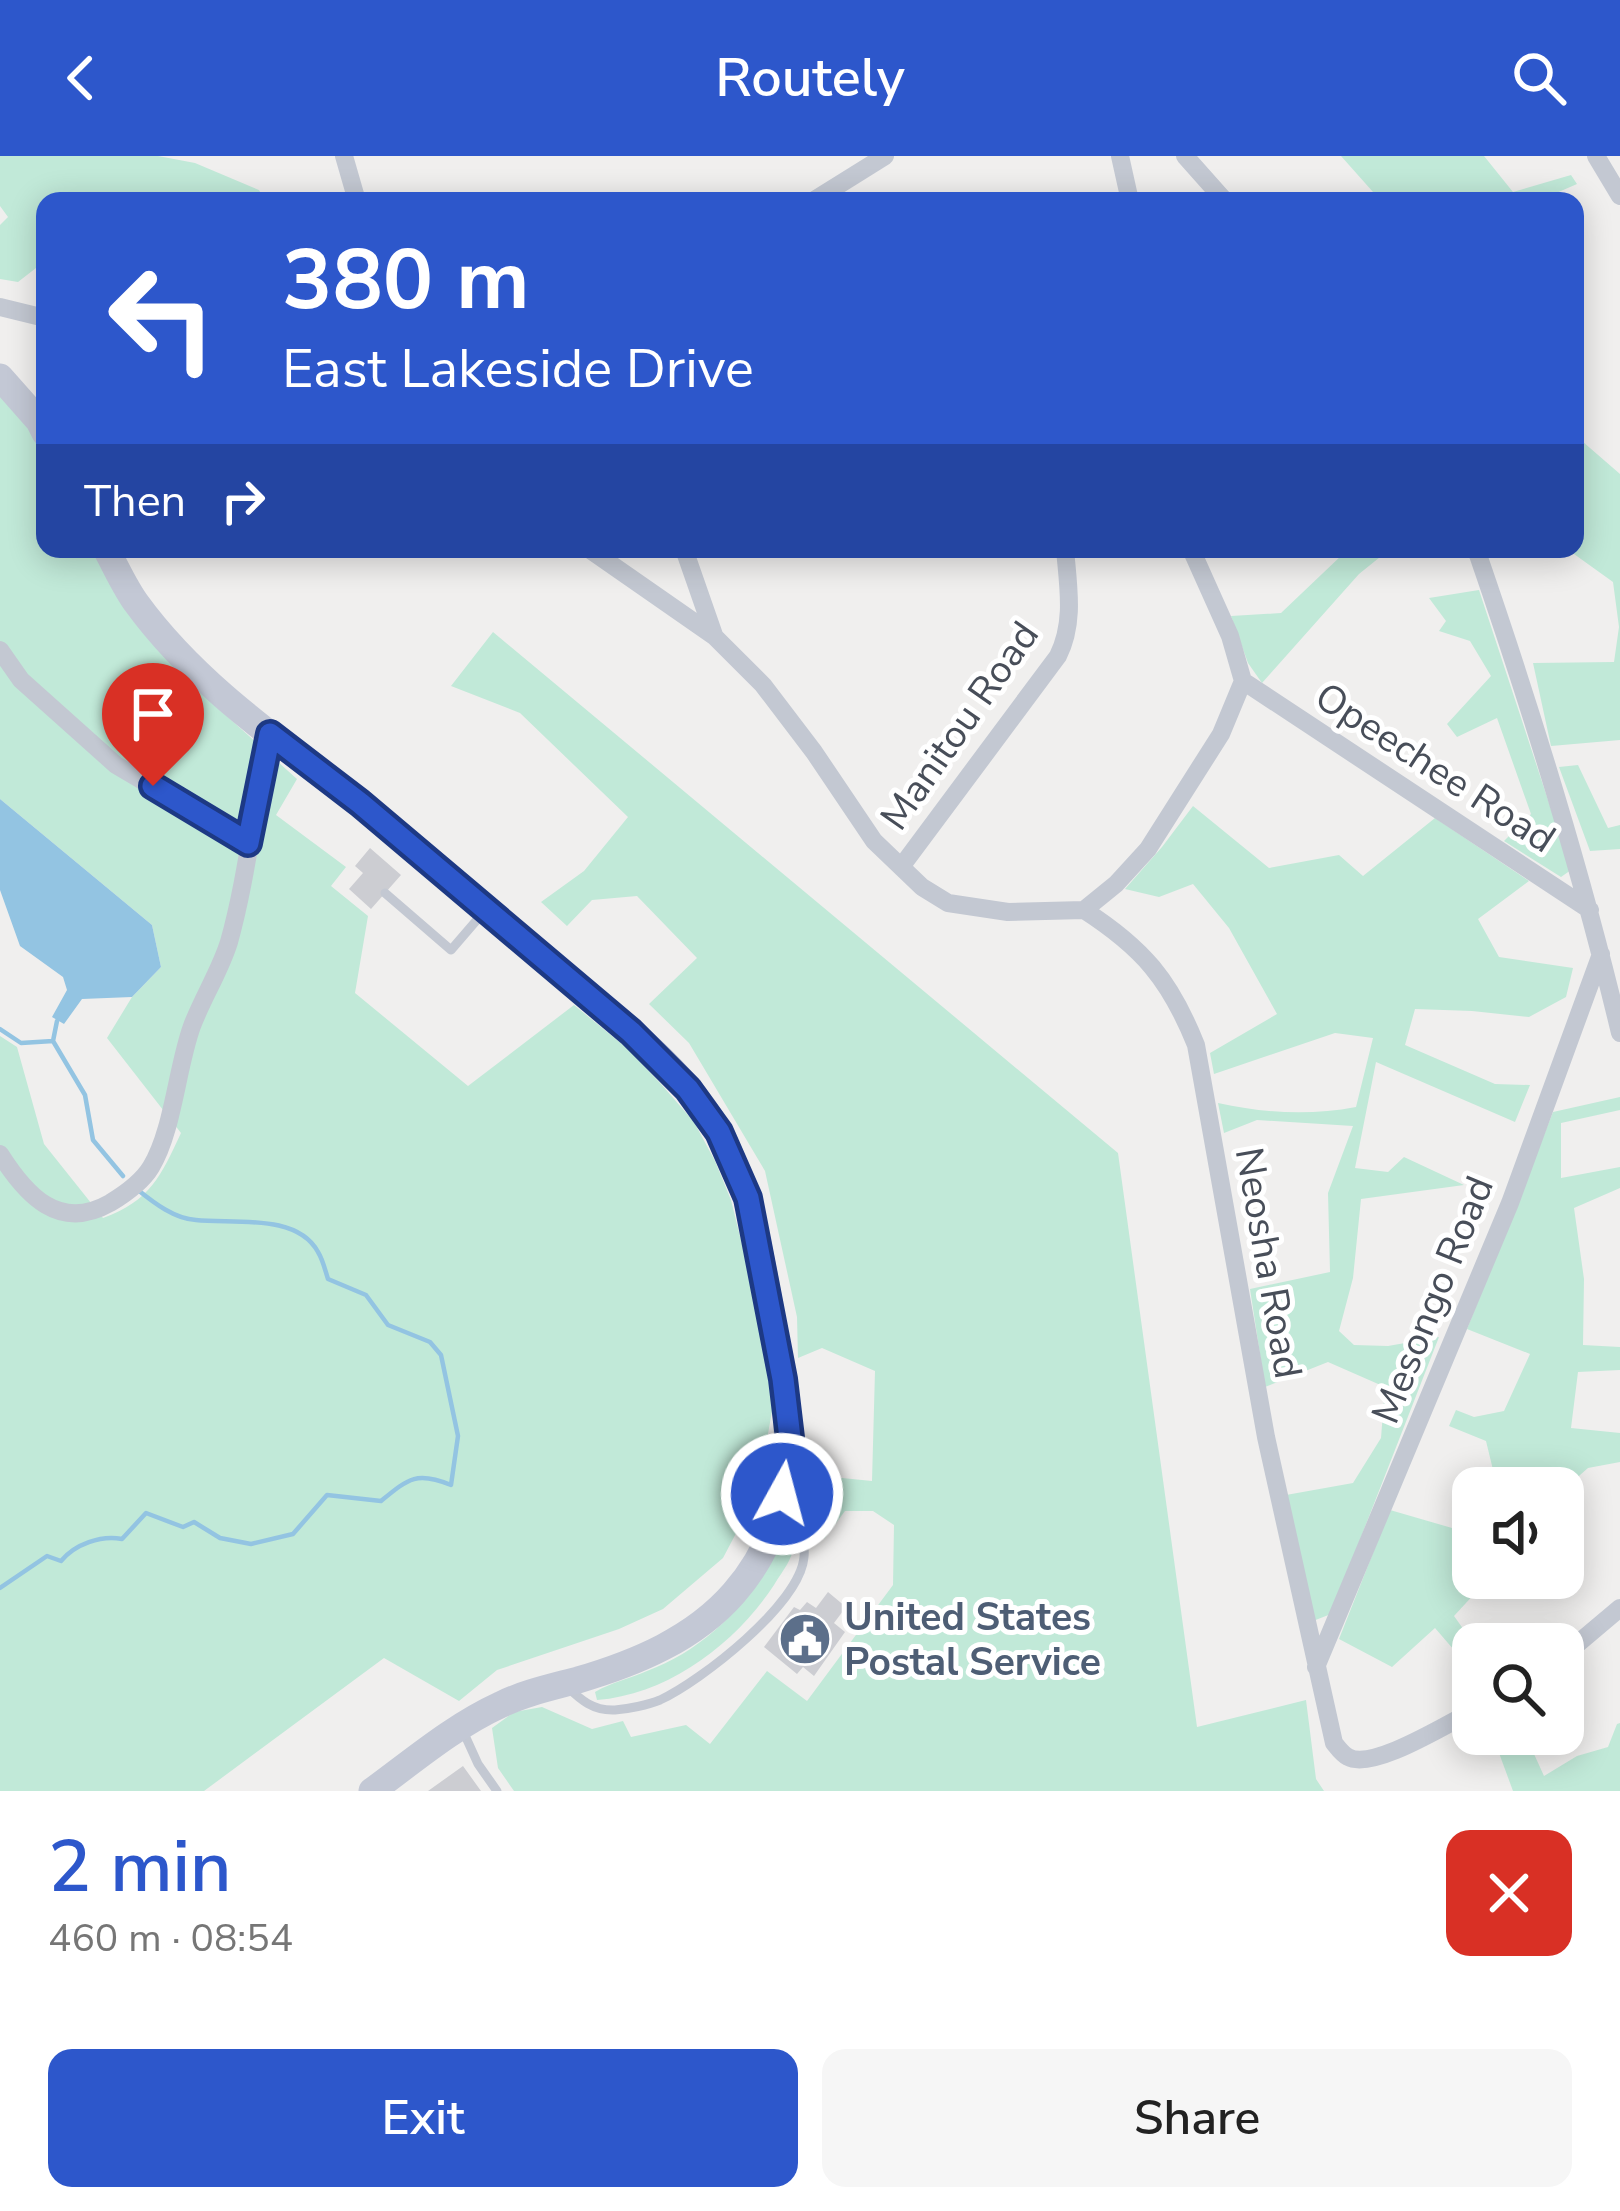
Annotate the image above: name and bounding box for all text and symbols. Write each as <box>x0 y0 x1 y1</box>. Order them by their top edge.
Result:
text: Routely <box>715 41 905 115</box>
icon: back <box>48 45 114 111</box>
icon: search <box>1506 45 1572 111</box>
text: 380 m <box>282 223 530 338</box>
icon: left <box>84 240 240 396</box>
text: East Lakeside Drive <box>282 332 754 406</box>
icon: right <box>210 468 276 534</box>
text: Then <box>84 471 186 532</box>
street label: Manitou Road <box>869 611 1051 841</box>
pin <box>102 663 204 786</box>
street label: Opeechee Road <box>1305 670 1565 866</box>
icon: arrive <box>120 681 186 747</box>
street label: Neosha Road <box>1222 1143 1314 1383</box>
street label: Mesongo Road <box>1359 1169 1507 1431</box>
position arrow <box>719 1431 845 1557</box>
map controls <box>1452 1467 1584 1755</box>
button: sound <box>1452 1467 1584 1599</box>
place label: United States Postal Service <box>844 1591 1101 1689</box>
public building icon: United States Postal Service <box>777 1611 833 1667</box>
button: search <box>1452 1623 1584 1755</box>
text: 2 min <box>48 1818 231 1916</box>
button: close <box>1446 1830 1572 1956</box>
text: 460 m · 08:54 <box>48 1912 293 1965</box>
button: Exit <box>48 2049 798 2187</box>
button: Share <box>822 2049 1572 2187</box>

